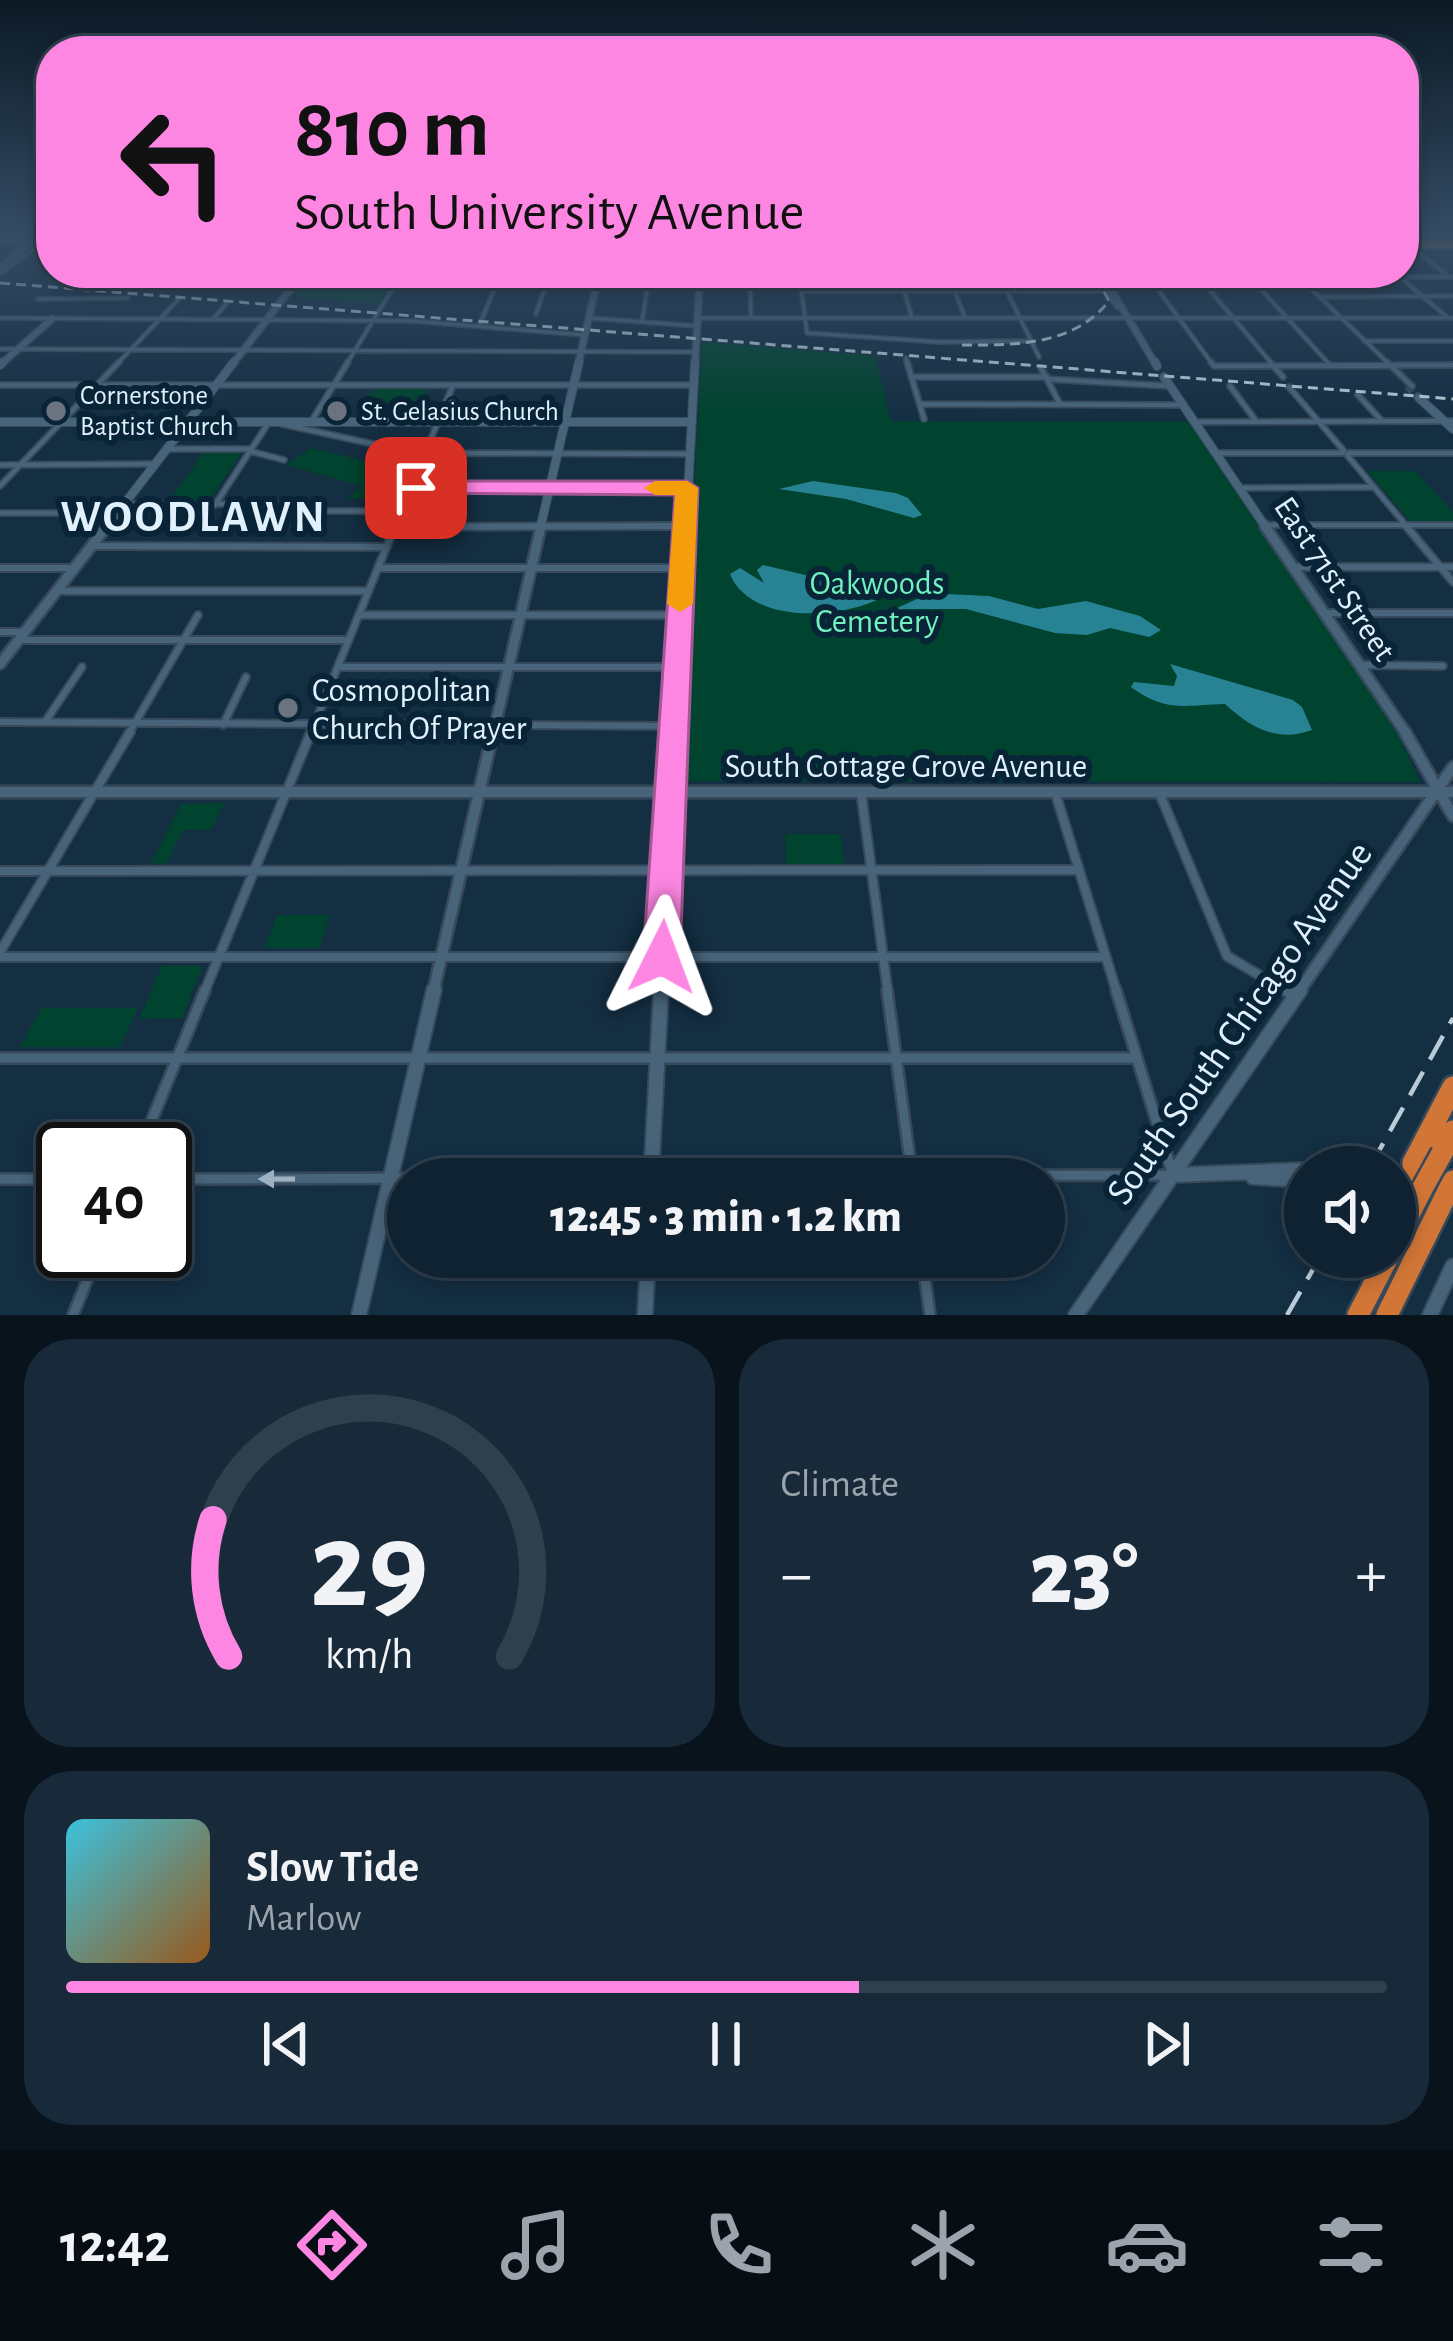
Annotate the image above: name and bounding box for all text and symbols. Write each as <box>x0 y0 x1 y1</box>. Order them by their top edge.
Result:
icon: left <box>96 84 252 240</box>
text: 810 m <box>294 88 490 172</box>
text: South University Avenue <box>294 186 804 240</box>
place label: Cornerstone Baptist Church <box>80 382 234 440</box>
marker: Cornerstone Baptist Church <box>43 398 69 424</box>
marker: St. Gelasius Church <box>324 398 350 424</box>
place label: St. Gelasius Church <box>361 398 559 425</box>
pin <box>365 437 467 539</box>
icon: arrive <box>383 455 449 521</box>
street label: East 71st Street <box>1267 492 1401 668</box>
district label: WOODLAWN <box>60 495 328 540</box>
park label: Oakwoods Cemetery <box>810 568 944 639</box>
place label: Cosmopolitan Church Of Prayer <box>312 675 527 746</box>
marker: Cosmopolitan Church Of Prayer <box>275 695 301 721</box>
street label: South Cottage Grove Avenue <box>725 751 1087 784</box>
street label: South South Chicago Avenue <box>1100 835 1380 1212</box>
position arrow <box>599 894 725 1020</box>
speed limit sign: 40 <box>36 1122 192 1278</box>
map controls <box>1284 1146 1416 1278</box>
button: sound <box>1284 1146 1416 1278</box>
one-way arrow <box>257 1169 295 1189</box>
text: 12:45 · 3 min · 1.2 km <box>550 1195 902 1240</box>
text: Climate <box>781 1465 899 1504</box>
text: 29 <box>310 1505 429 1630</box>
text: 23° <box>1029 1530 1138 1620</box>
text: − <box>781 1542 812 1608</box>
text: + <box>1355 1542 1387 1608</box>
text: km/h <box>325 1634 413 1677</box>
text: Slow Tide <box>246 1845 419 1890</box>
text: Marlow <box>246 1899 361 1938</box>
icon: previous <box>253 2011 319 2077</box>
icon: pause <box>693 2011 759 2077</box>
icon: next <box>1134 2011 1200 2077</box>
icon: directions <box>290 2203 374 2287</box>
icon: music <box>494 2203 578 2287</box>
icon: phone <box>697 2203 781 2287</box>
icon: climate <box>901 2203 985 2287</box>
icon: car <box>1105 2203 1189 2287</box>
icon: filters <box>1309 2203 1393 2287</box>
text: 12:42 <box>60 2218 170 2272</box>

